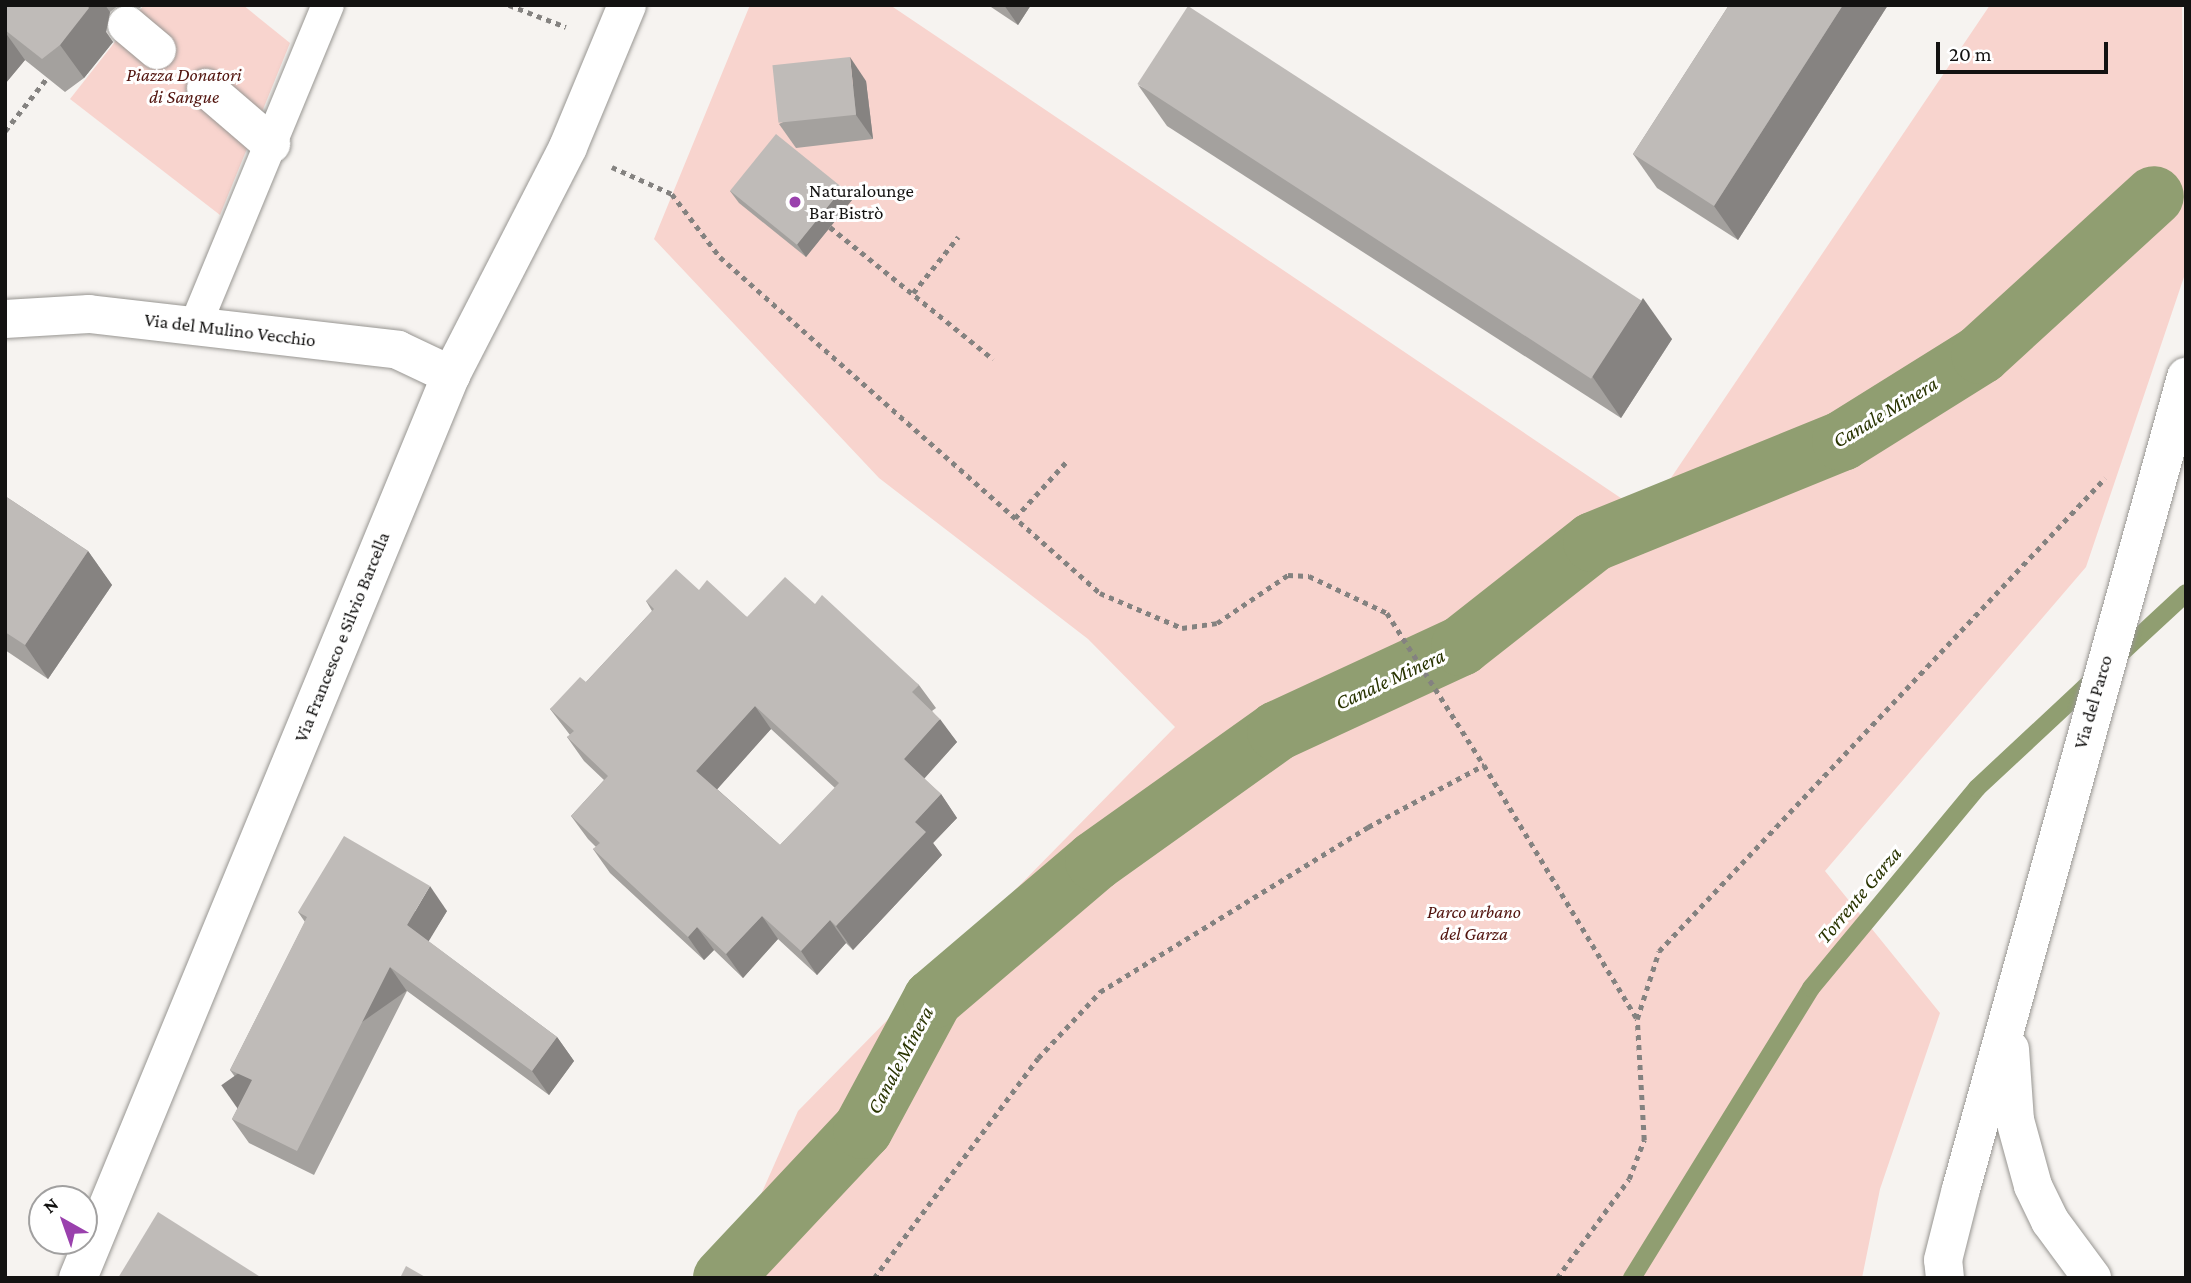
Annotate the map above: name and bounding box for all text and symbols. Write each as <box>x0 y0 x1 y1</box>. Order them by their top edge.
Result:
scale bar <box>1939 28 2110 72</box>
text: 20 m <box>1949 42 1992 66</box>
park label: Piazza Donatori di Sangue <box>126 64 242 108</box>
place label: Naturalounge Bar Bistrò <box>809 180 914 224</box>
marker: Naturalounge Bar Bistrò <box>787 194 803 210</box>
street label: Via del Mulino Vecchio <box>143 308 317 352</box>
water label: Canale Minera <box>1828 371 1942 453</box>
street label: Via Francesco e Silvio Barcella <box>289 528 395 746</box>
water label: Canale Minera <box>1331 643 1449 715</box>
street label: Via del Parco <box>2069 653 2117 751</box>
water label: Torrente Garza <box>1811 841 1907 949</box>
park label: Parco urbano del Garza <box>1427 901 1521 945</box>
water label: Canale Minera <box>861 1002 939 1118</box>
north arrow <box>28 1185 98 1255</box>
text: N <box>39 1193 62 1217</box>

